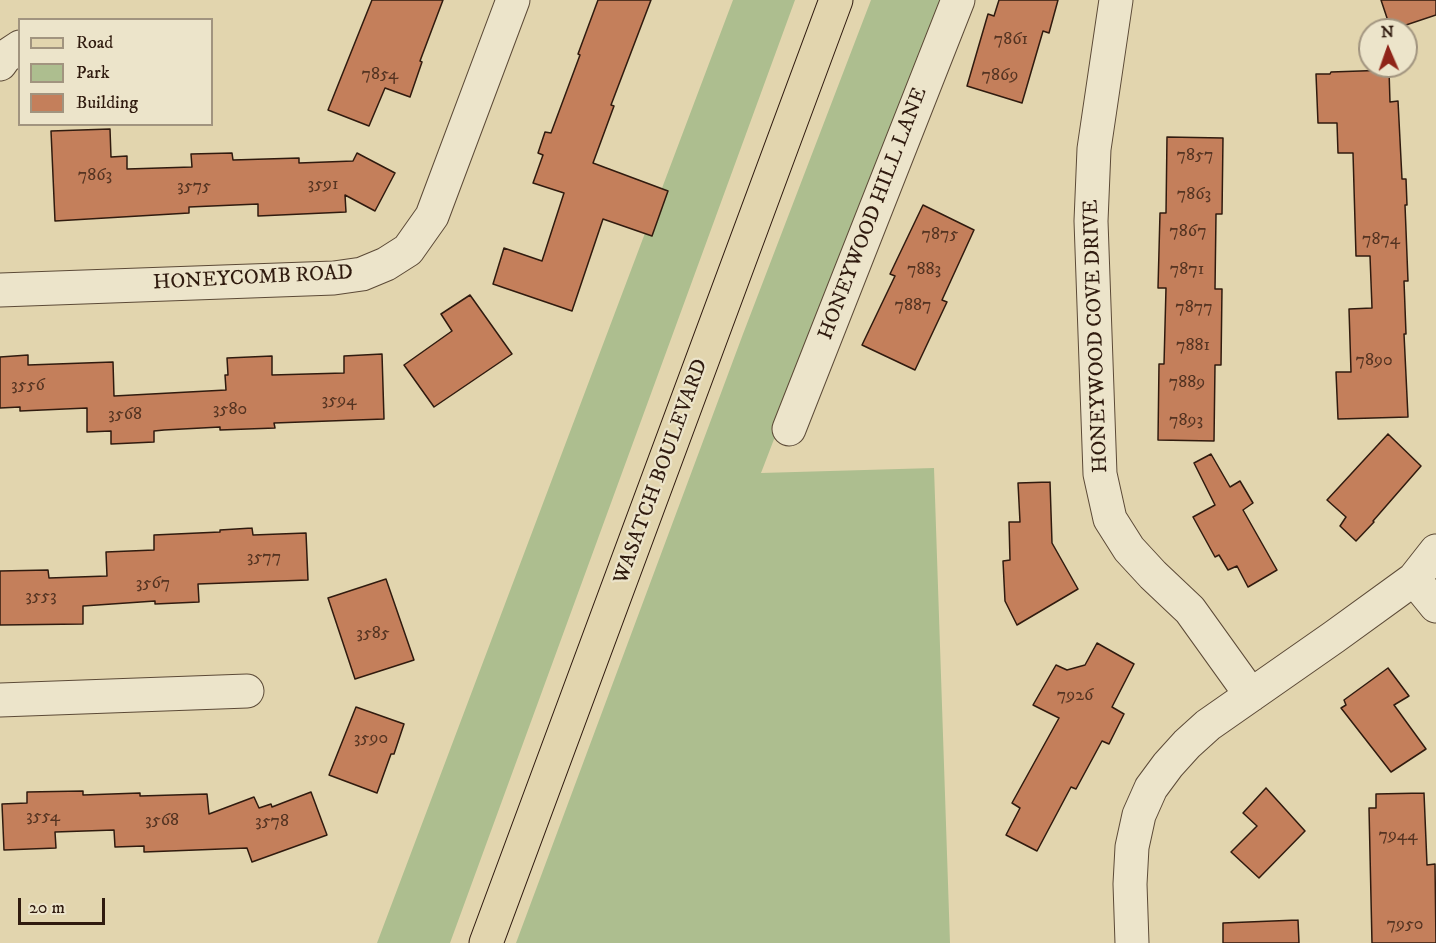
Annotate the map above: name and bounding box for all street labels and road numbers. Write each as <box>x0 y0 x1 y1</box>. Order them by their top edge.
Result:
street label: HONEYWOOD HILL LANE <box>814 84 934 344</box>
street label: HONEYWOOD COVE DRIVE <box>1080 199 1114 473</box>
street label: HONEYCOMB ROAD <box>152 261 354 297</box>
street label: WASATCH BOULEVARD <box>610 356 714 588</box>

